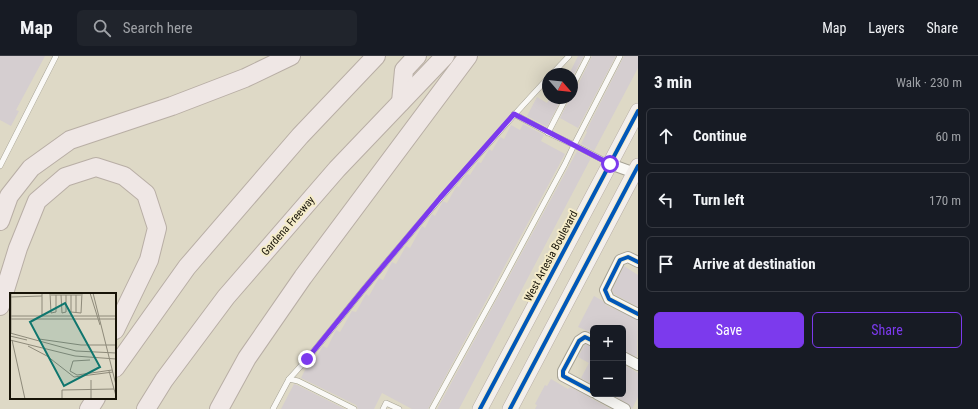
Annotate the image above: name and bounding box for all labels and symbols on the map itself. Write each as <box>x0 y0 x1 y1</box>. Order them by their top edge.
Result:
north arrow <box>542 68 578 104</box>
route start <box>601 155 619 173</box>
street label: Gardena Freeway <box>259 193 318 258</box>
street label: West Artesia Boulevard <box>522 208 580 304</box>
inset map <box>10 293 116 399</box>
route end <box>298 350 316 368</box>

